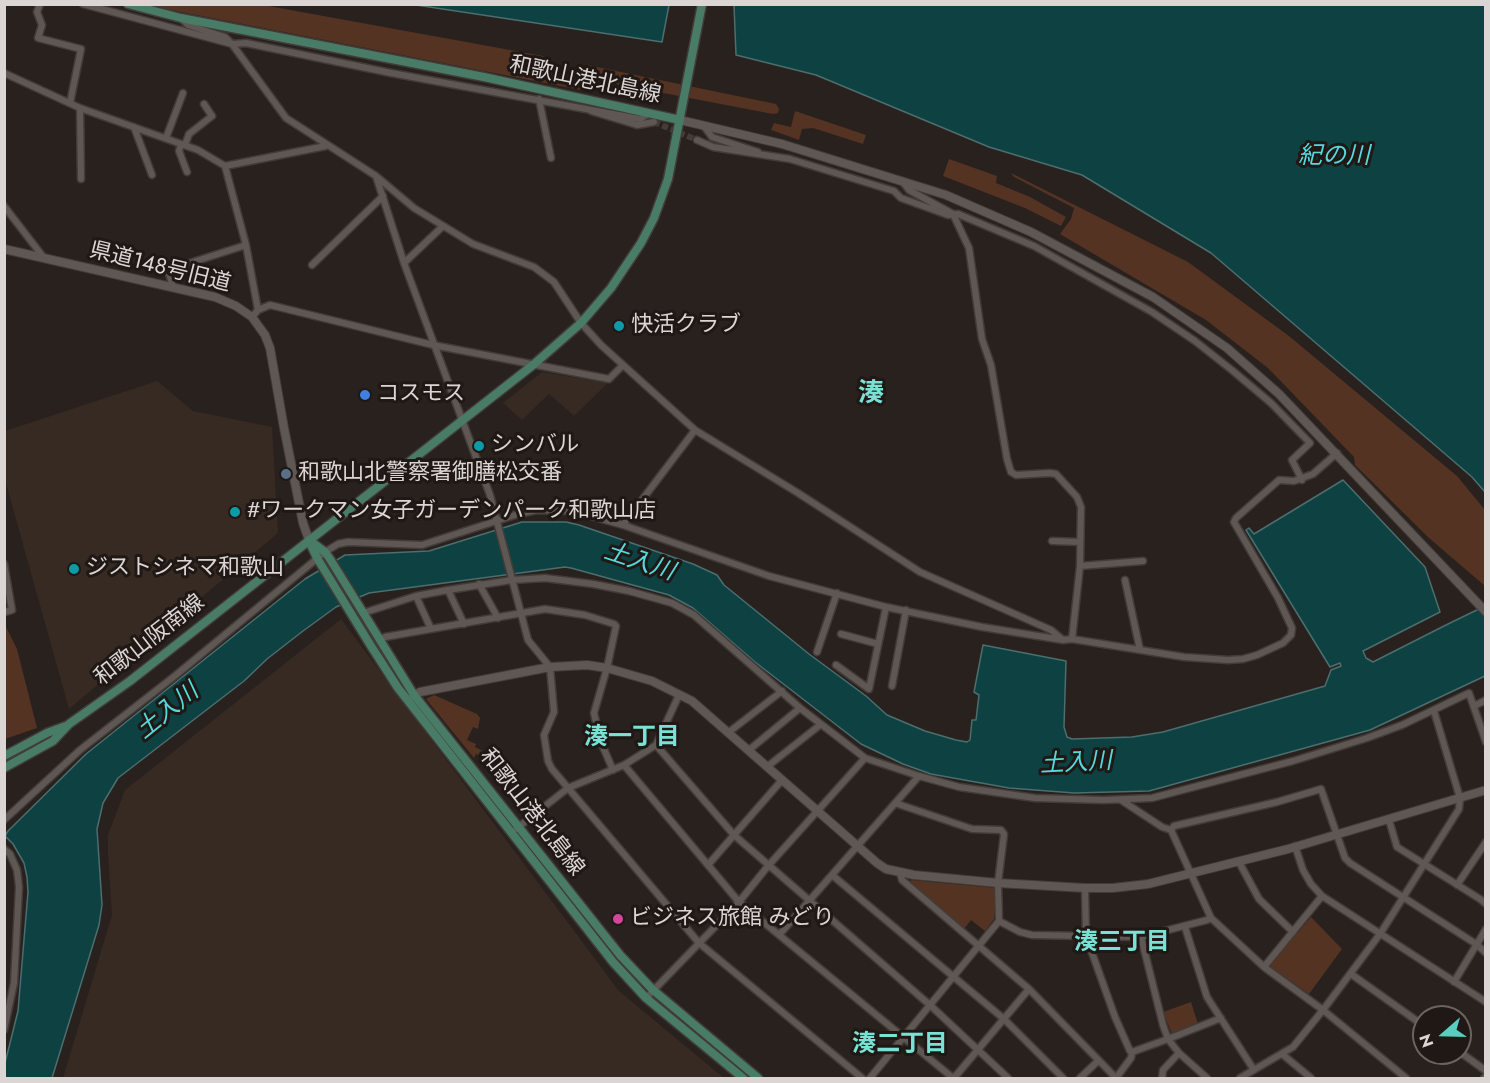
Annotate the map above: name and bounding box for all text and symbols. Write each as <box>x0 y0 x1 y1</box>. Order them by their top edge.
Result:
street label: 和歌山港北島線 <box>507 52 663 110</box>
water label: 紀の川 <box>1298 143 1370 171</box>
street label: 県道148号旧道 <box>87 238 233 298</box>
place label: 快活クラブ <box>631 313 741 339</box>
marker: 快活クラブ <box>612 319 626 333</box>
district label: 湊 <box>858 379 884 411</box>
place label: コスモス <box>377 382 465 408</box>
marker: コスモス <box>358 388 372 402</box>
place label: シンバル <box>491 433 579 459</box>
marker: シンバル <box>472 439 486 453</box>
place label: 和歌山北警察署御膳松交番 <box>298 461 562 487</box>
marker: 和歌山北警察署御膳松交番 <box>279 467 293 481</box>
place label: #ワークマン女子ガーデンパーク和歌山店 <box>247 499 656 525</box>
marker: #ワークマン女子ガーデンパーク和歌山店 <box>228 505 242 519</box>
water label: 土入川 <box>600 538 678 588</box>
place label: ジストシネマ和歌山 <box>86 556 284 582</box>
marker: ジストシネマ和歌山 <box>67 562 81 576</box>
street label: 和歌山阪南線 <box>90 590 210 692</box>
water label: 土入川 <box>131 678 205 746</box>
district label: 湊一丁目 <box>584 724 680 752</box>
street label: 和歌山港北島線 <box>473 744 589 882</box>
water label: 土入川 <box>1039 748 1113 780</box>
place label: ビジネス旅館 みどり <box>630 906 835 932</box>
marker: ビジネス旅館 みどり <box>611 912 625 926</box>
district label: 湊三丁目 <box>1074 929 1170 957</box>
north arrow <box>1412 1005 1472 1065</box>
district label: 湊二丁目 <box>852 1031 948 1059</box>
text: N <box>1414 1031 1439 1051</box>

